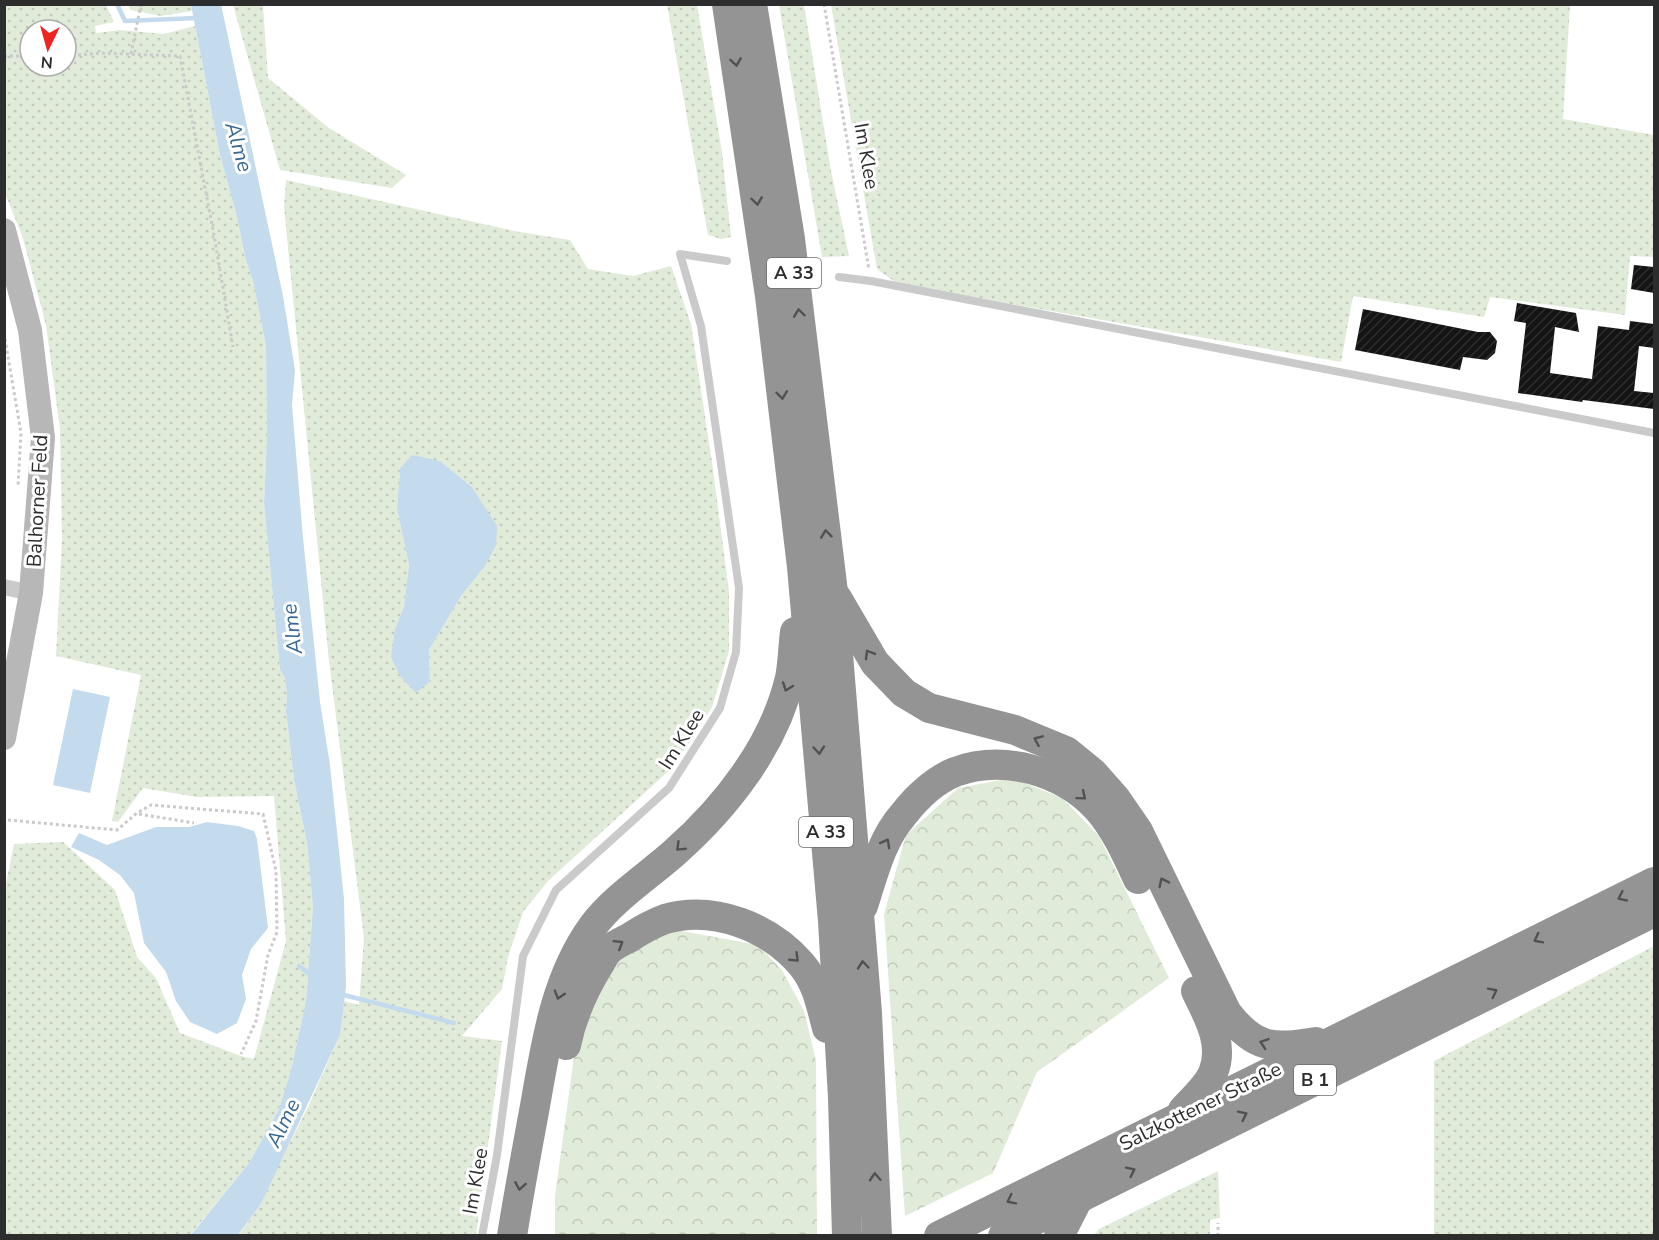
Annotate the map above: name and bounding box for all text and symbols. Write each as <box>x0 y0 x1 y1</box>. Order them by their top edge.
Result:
north arrow <box>18 18 78 78</box>
text: N <box>40 50 54 73</box>
one-way arrow <box>729 58 741 67</box>
water label: Alme <box>218 118 259 175</box>
street label: Im Klee <box>847 121 886 191</box>
one-way arrow <box>750 197 762 206</box>
road number: A 33 <box>767 258 821 288</box>
one-way arrow <box>794 309 806 318</box>
one-way arrow <box>775 390 788 399</box>
street label: Balhorner Feld <box>21 434 54 568</box>
one-way arrow <box>820 529 833 539</box>
water label: Alme <box>275 602 309 657</box>
one-way arrow <box>865 650 877 660</box>
one-way arrow <box>781 681 794 692</box>
street label: Im Klee <box>652 704 711 775</box>
one-way arrow <box>1033 735 1044 747</box>
one-way arrow <box>812 746 825 755</box>
one-way arrow <box>1075 789 1086 800</box>
road number: A 33 <box>799 817 853 847</box>
one-way arrow <box>879 839 890 849</box>
one-way arrow <box>677 840 687 851</box>
one-way arrow <box>1158 877 1170 888</box>
one-way arrow <box>1618 890 1629 902</box>
one-way arrow <box>1533 931 1544 943</box>
one-way arrow <box>613 939 623 951</box>
one-way arrow <box>788 951 798 962</box>
one-way arrow <box>857 961 870 970</box>
one-way arrow <box>1486 988 1497 999</box>
one-way arrow <box>554 989 566 1000</box>
one-way arrow <box>1259 1037 1270 1050</box>
street label: Salzkottener Straße <box>1115 1055 1286 1157</box>
road number: B 1 <box>1294 1065 1336 1095</box>
water label: Alme <box>259 1094 307 1153</box>
one-way arrow <box>1237 1111 1248 1123</box>
street label: Im Klee <box>456 1146 495 1216</box>
one-way arrow <box>1125 1166 1136 1178</box>
one-way arrow <box>868 1173 881 1182</box>
one-way arrow <box>515 1181 527 1190</box>
one-way arrow <box>1006 1192 1017 1204</box>

